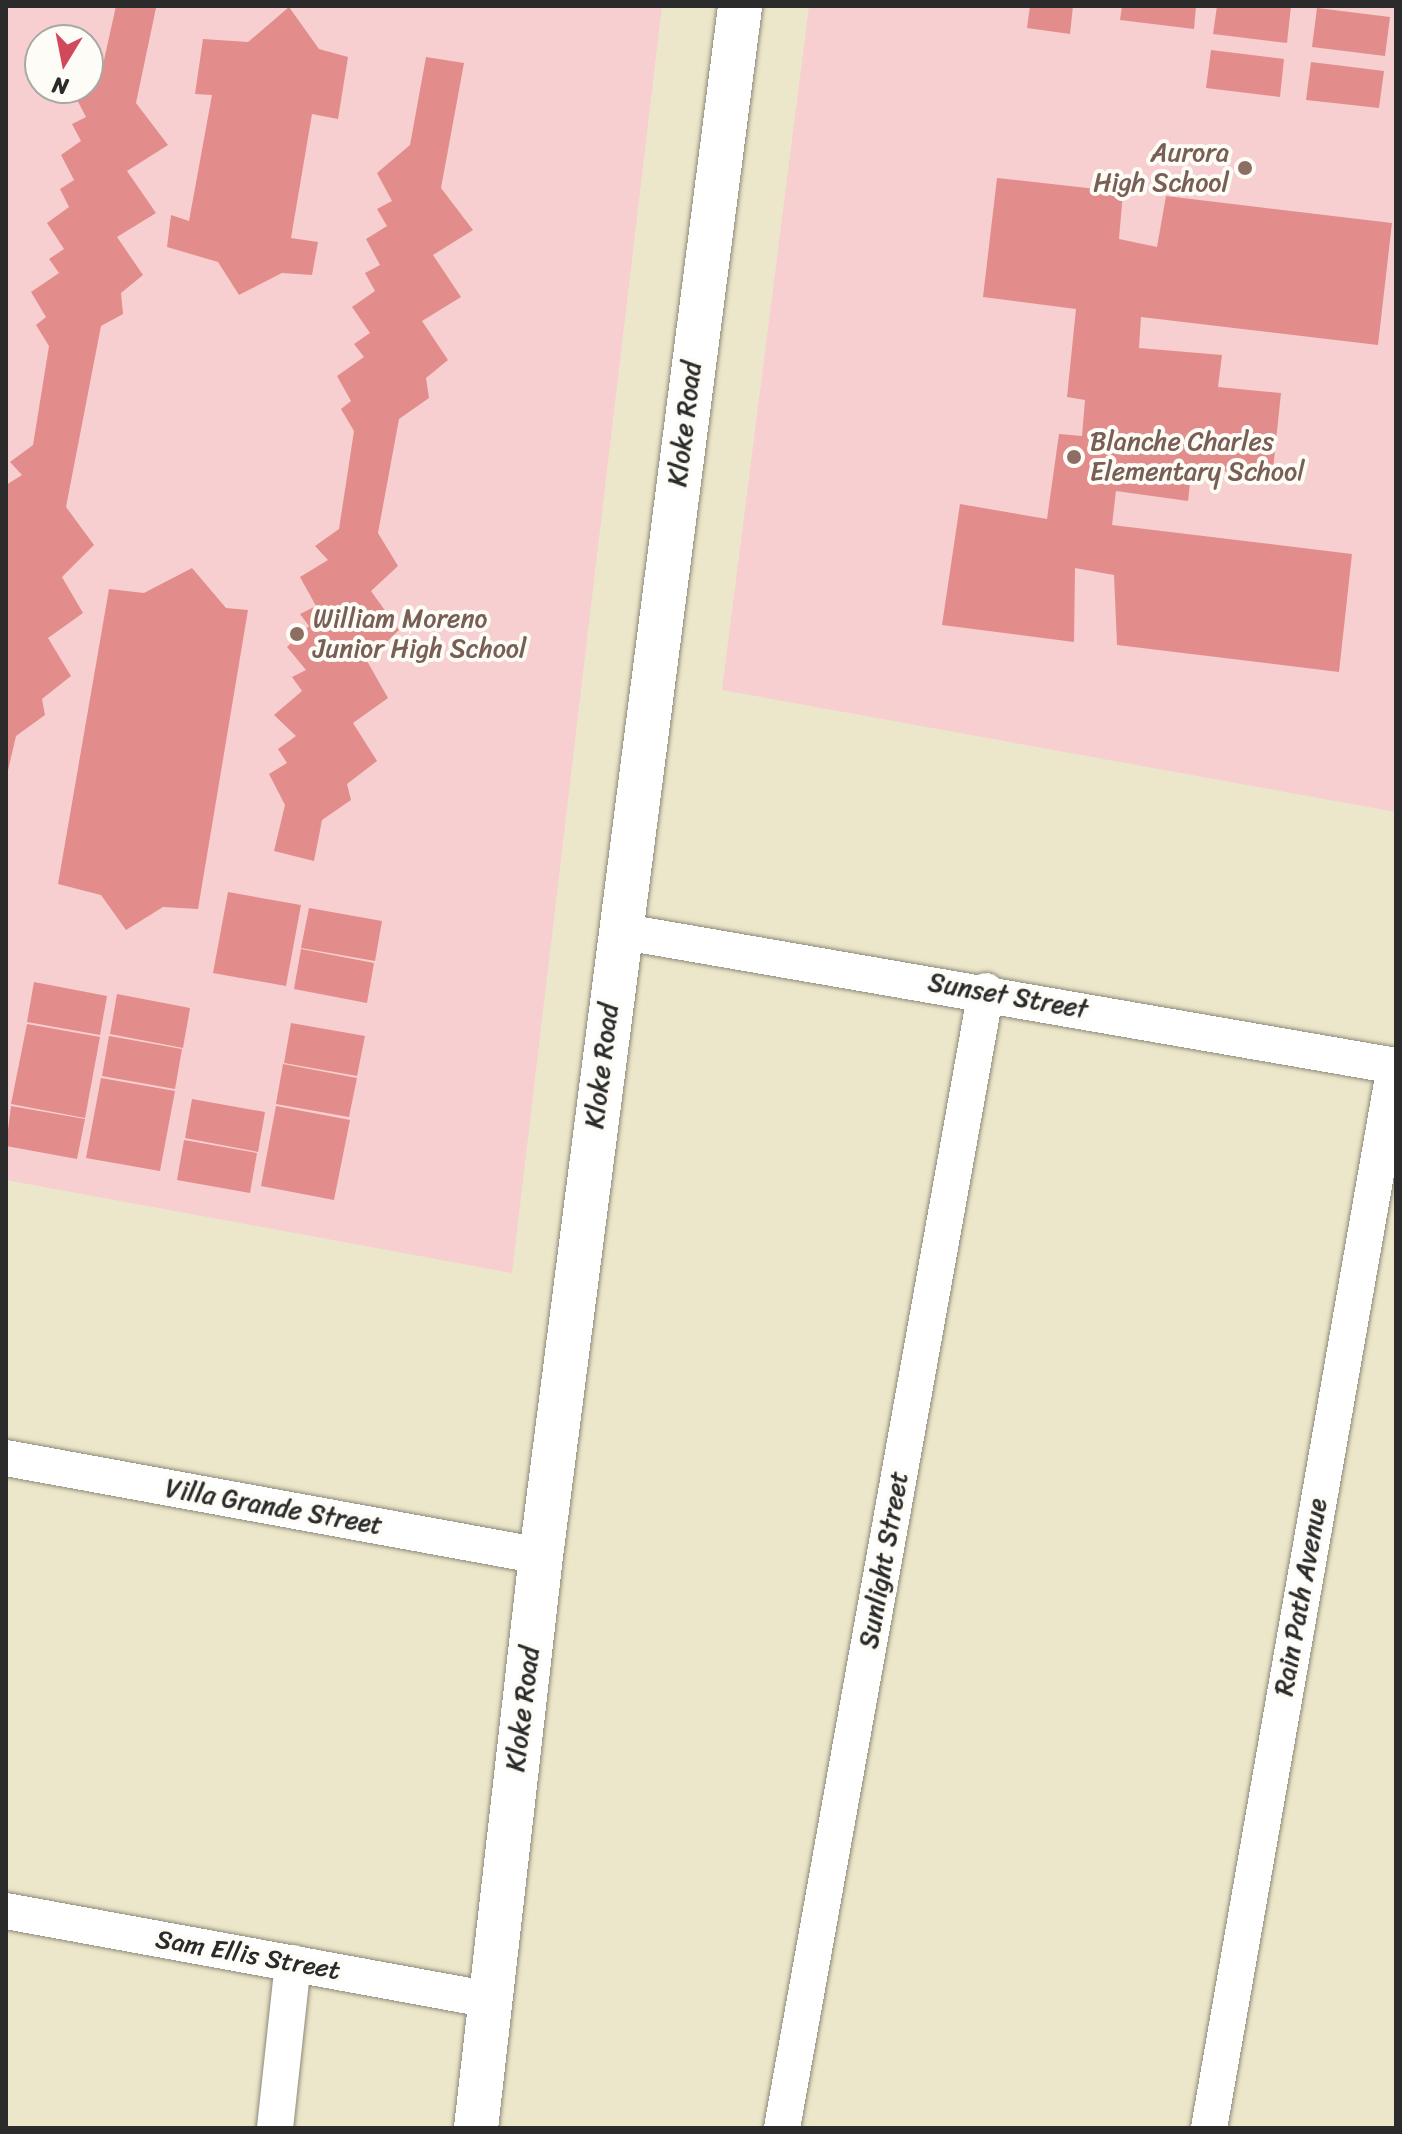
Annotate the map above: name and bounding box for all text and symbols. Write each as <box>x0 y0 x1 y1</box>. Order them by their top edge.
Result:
north arrow <box>24 24 104 104</box>
text: N <box>49 66 71 107</box>
place label: Aurora High School <box>1093 137 1229 198</box>
marker: Aurora High School <box>1236 159 1254 177</box>
street label: Kloke Road <box>662 360 708 488</box>
place label: Blanche Charles Elementary School <box>1090 426 1305 488</box>
marker: Blanche Charles Elementary School <box>1065 448 1083 466</box>
place label: William Moreno Junior High School <box>313 603 526 664</box>
marker: William Moreno Junior High School <box>288 625 306 643</box>
street label: Sunset Street <box>925 967 1091 1025</box>
street label: Kloke Road <box>579 1002 625 1130</box>
street label: Sunlight Street <box>853 1469 915 1651</box>
street label: Villa Grande Street <box>163 1472 385 1542</box>
street label: Rain Path Avenue <box>1268 1496 1334 1698</box>
street label: Kloke Road <box>500 1645 546 1773</box>
street label: Sam Ellis Street <box>154 1924 342 1986</box>

